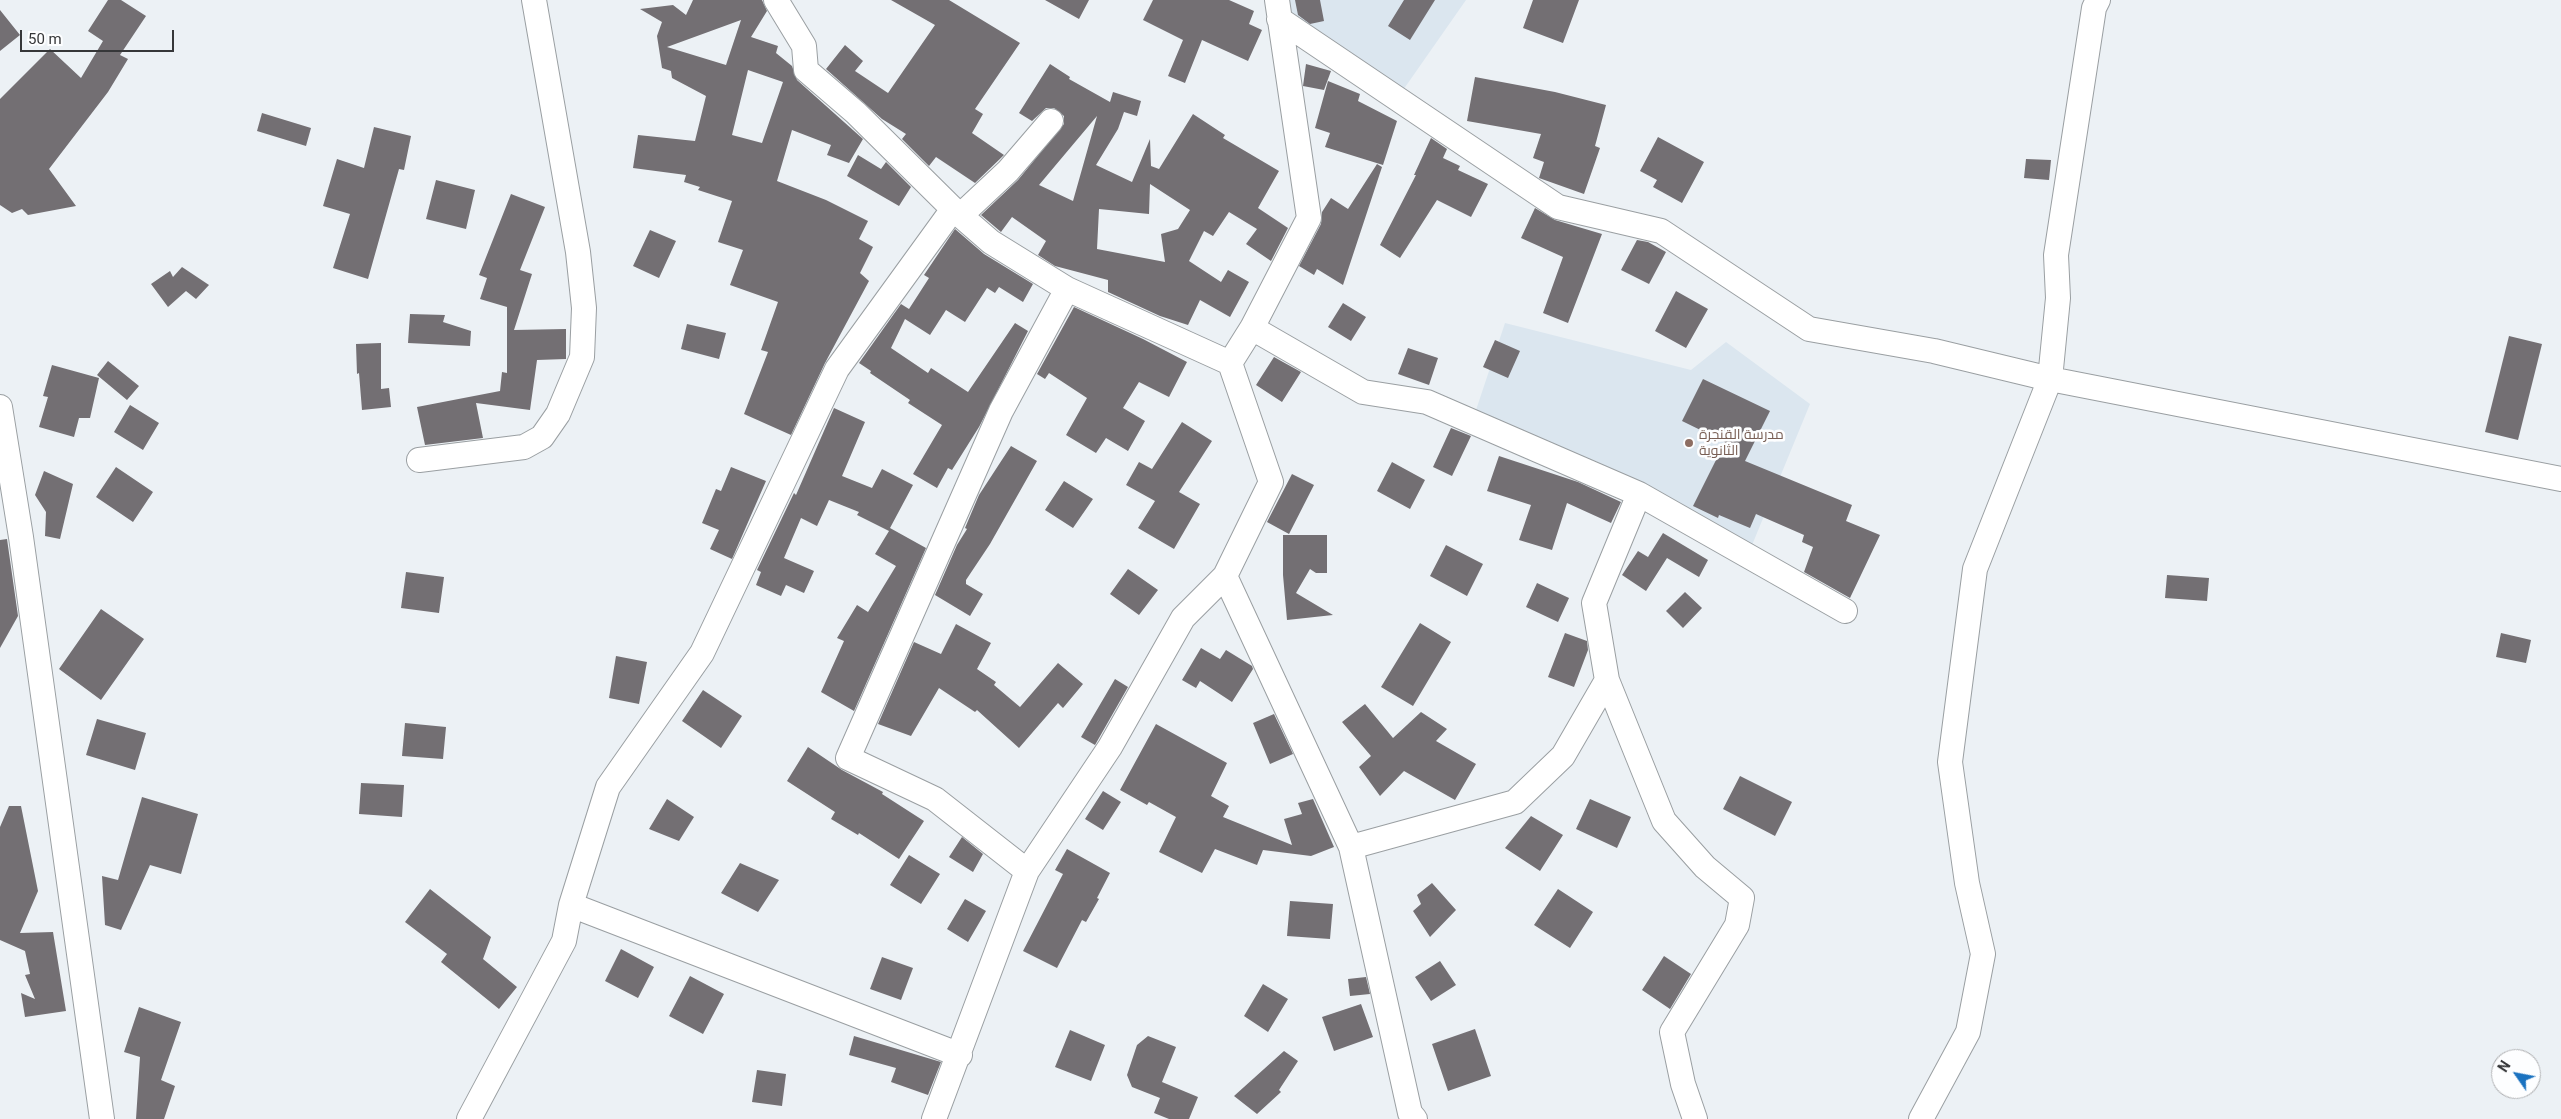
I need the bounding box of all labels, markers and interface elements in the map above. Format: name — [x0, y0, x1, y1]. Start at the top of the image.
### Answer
scale bar — [22, 20, 176, 52]
text: 50 m — [28, 30, 62, 48]
place label: مدرسة القنجرة الثانوية — [1699, 427, 1784, 460]
marker: مدرسة القنجرة الثانوية — [1683, 437, 1695, 449]
north arrow — [2491, 1049, 2541, 1099]
text: N — [2495, 1058, 2514, 1075]

